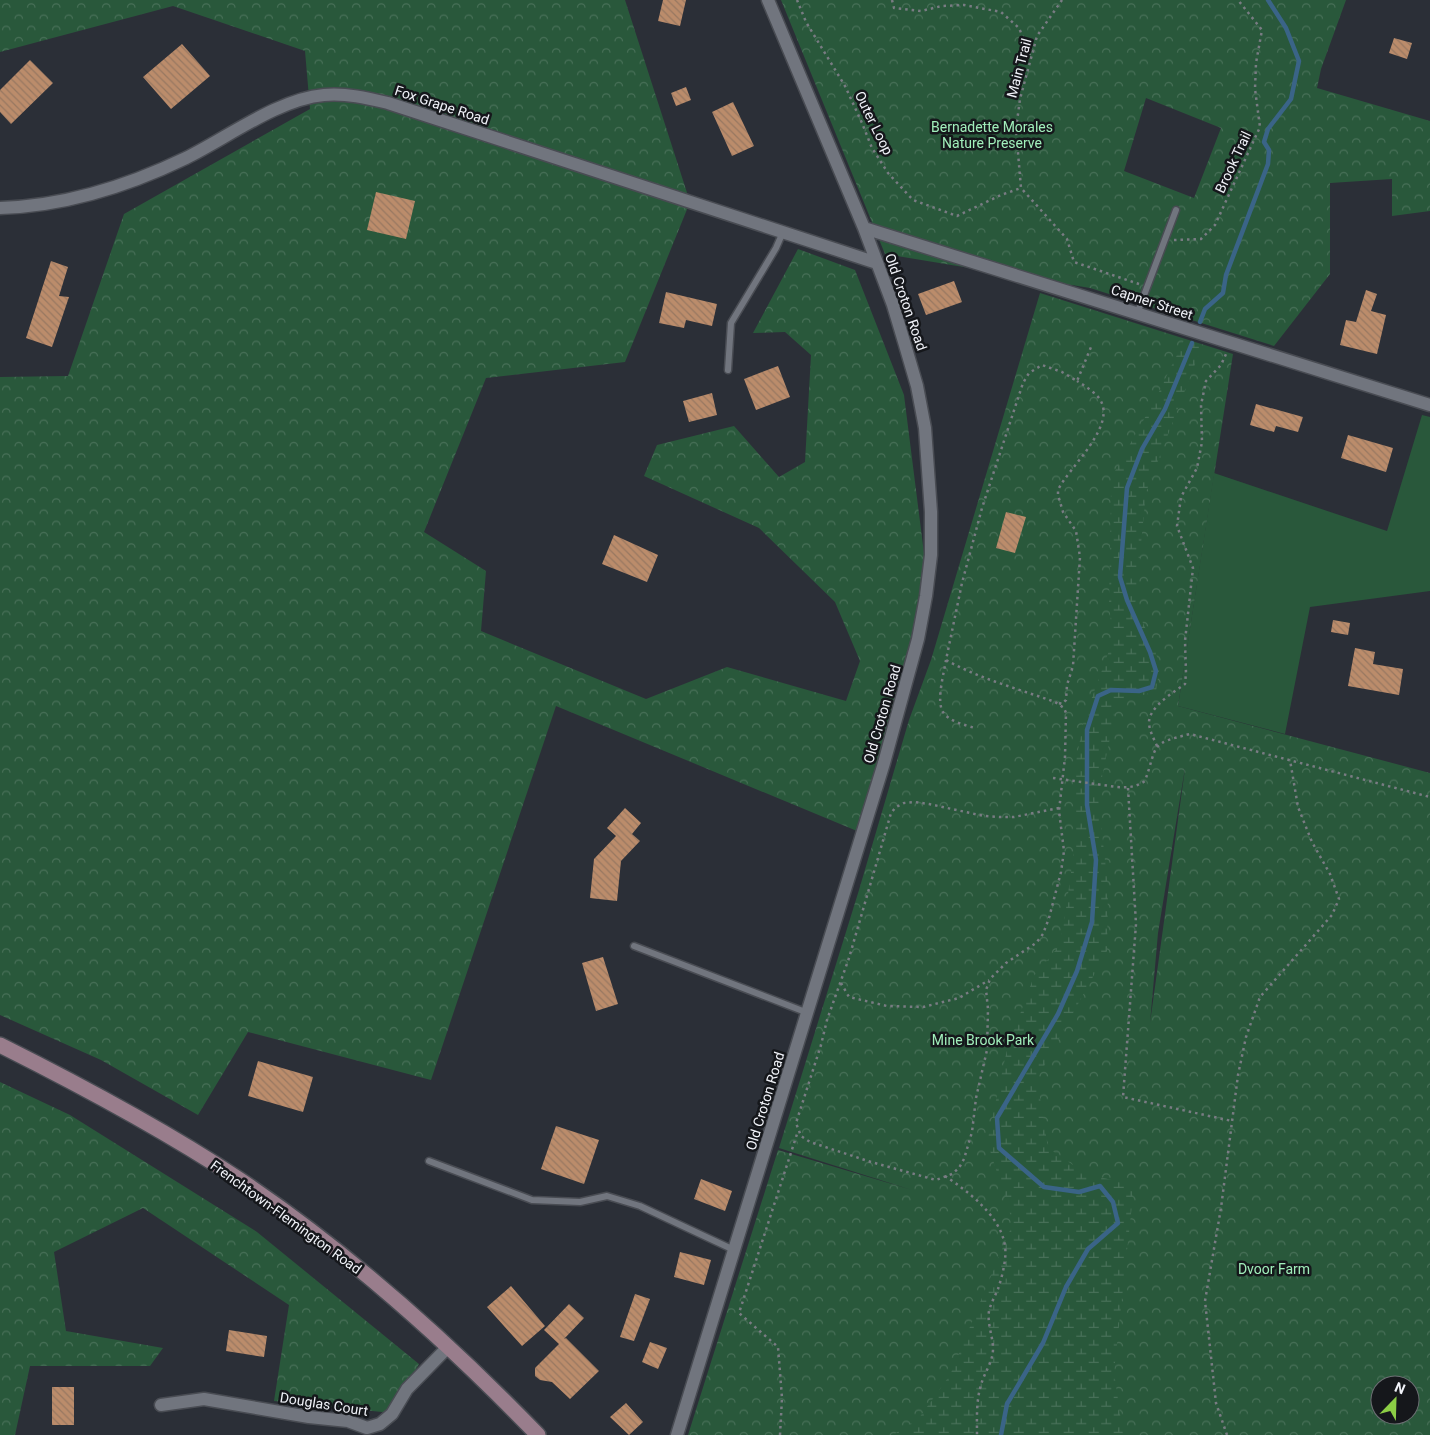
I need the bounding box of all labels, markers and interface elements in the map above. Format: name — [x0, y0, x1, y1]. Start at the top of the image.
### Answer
street label: Main Trail — [1003, 37, 1035, 99]
street label: Fox Grape Road — [393, 82, 491, 128]
street label: Outer Loop — [852, 89, 896, 158]
park label: Bernadette Morales Nature Preserve — [931, 119, 1053, 151]
street label: Brook Trail — [1212, 129, 1254, 195]
street label: Old Croton Road — [882, 251, 930, 353]
street label: Capner Street — [1109, 281, 1195, 323]
street label: Old Croton Road — [860, 663, 904, 765]
park label: Mine Brook Park — [932, 1032, 1035, 1048]
street label: Old Croton Road — [742, 1050, 788, 1152]
street label: Frenchtown-Flemington Road — [207, 1157, 365, 1277]
park label: Dvoor Farm — [1238, 1261, 1310, 1277]
north arrow — [1370, 1375, 1420, 1425]
text: N — [1392, 1379, 1408, 1397]
street label: Douglas Court — [279, 1389, 370, 1419]

